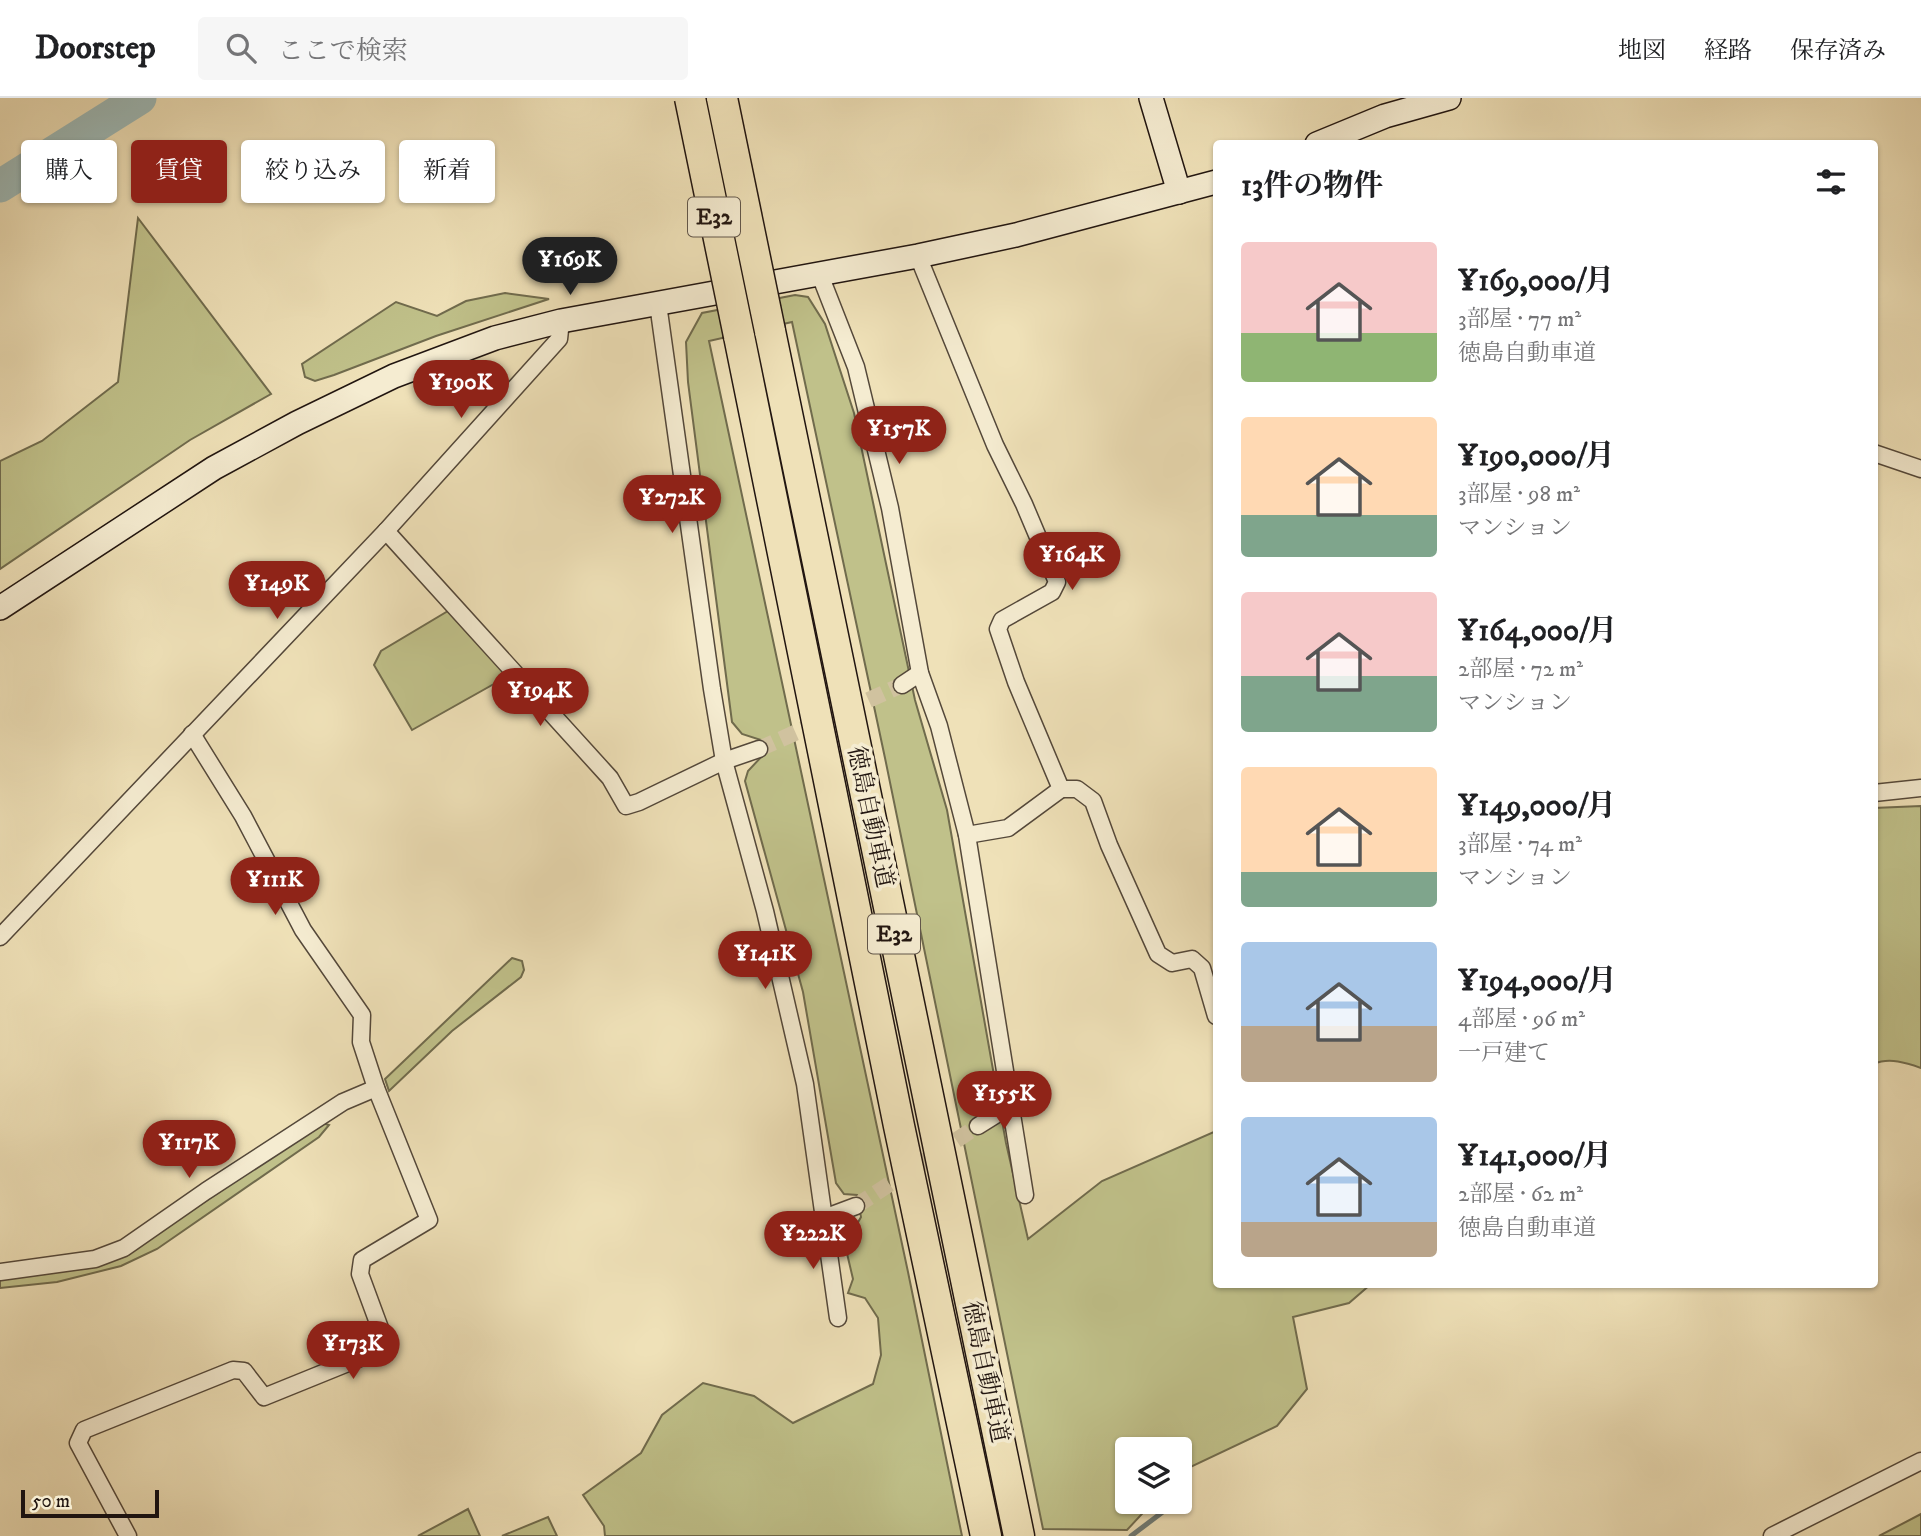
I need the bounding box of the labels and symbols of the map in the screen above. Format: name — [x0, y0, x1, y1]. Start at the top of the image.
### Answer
road number: E32 — [688, 198, 740, 236]
pin: ¥169K — [521, 238, 619, 297]
pin: ¥190K — [412, 360, 510, 420]
pin: ¥157K — [850, 406, 948, 466]
pin: ¥272K — [623, 476, 721, 535]
pin: ¥164K — [1023, 532, 1121, 592]
pin: ¥149K — [228, 561, 326, 621]
pin: ¥194K — [491, 668, 589, 728]
street label: 徳島自動車道 — [840, 743, 900, 891]
pin: ¥111K — [226, 858, 324, 917]
road number: E32 — [868, 914, 920, 954]
pin: ¥141K — [716, 932, 814, 991]
pin: ¥155K — [955, 1072, 1053, 1131]
pin: ¥117K — [140, 1121, 238, 1180]
pin: ¥222K — [764, 1212, 862, 1271]
street label: 徳島自動車道 — [955, 1298, 1015, 1446]
pin: ¥173K — [304, 1322, 402, 1381]
scale bar — [21, 1487, 159, 1519]

